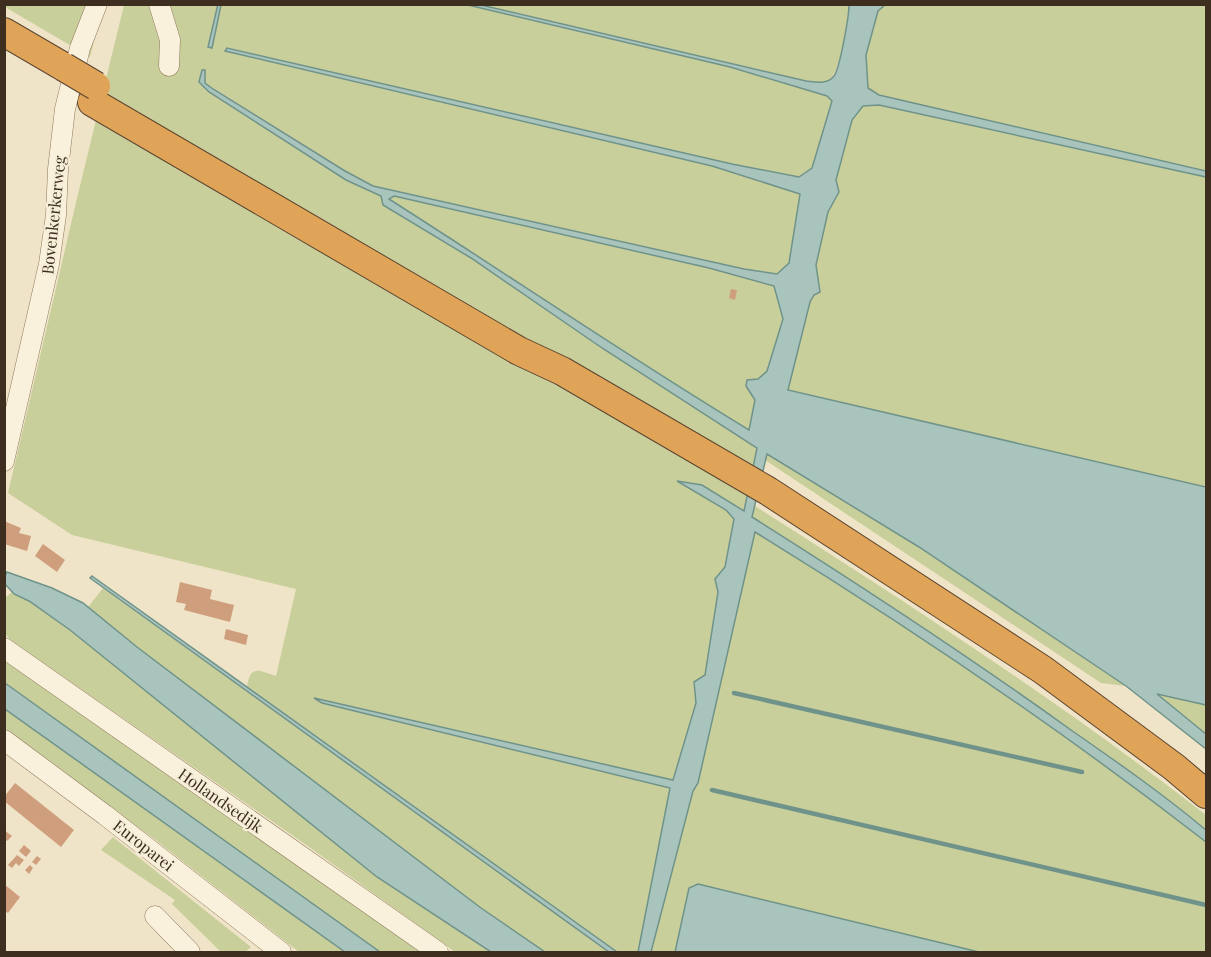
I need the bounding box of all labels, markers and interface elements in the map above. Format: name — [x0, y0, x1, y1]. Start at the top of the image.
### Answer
street label: Bovenkerkerweg — [36, 154, 70, 276]
street label: Hollandsedijk — [175, 763, 268, 837]
street label: Europarei — [109, 815, 179, 875]

